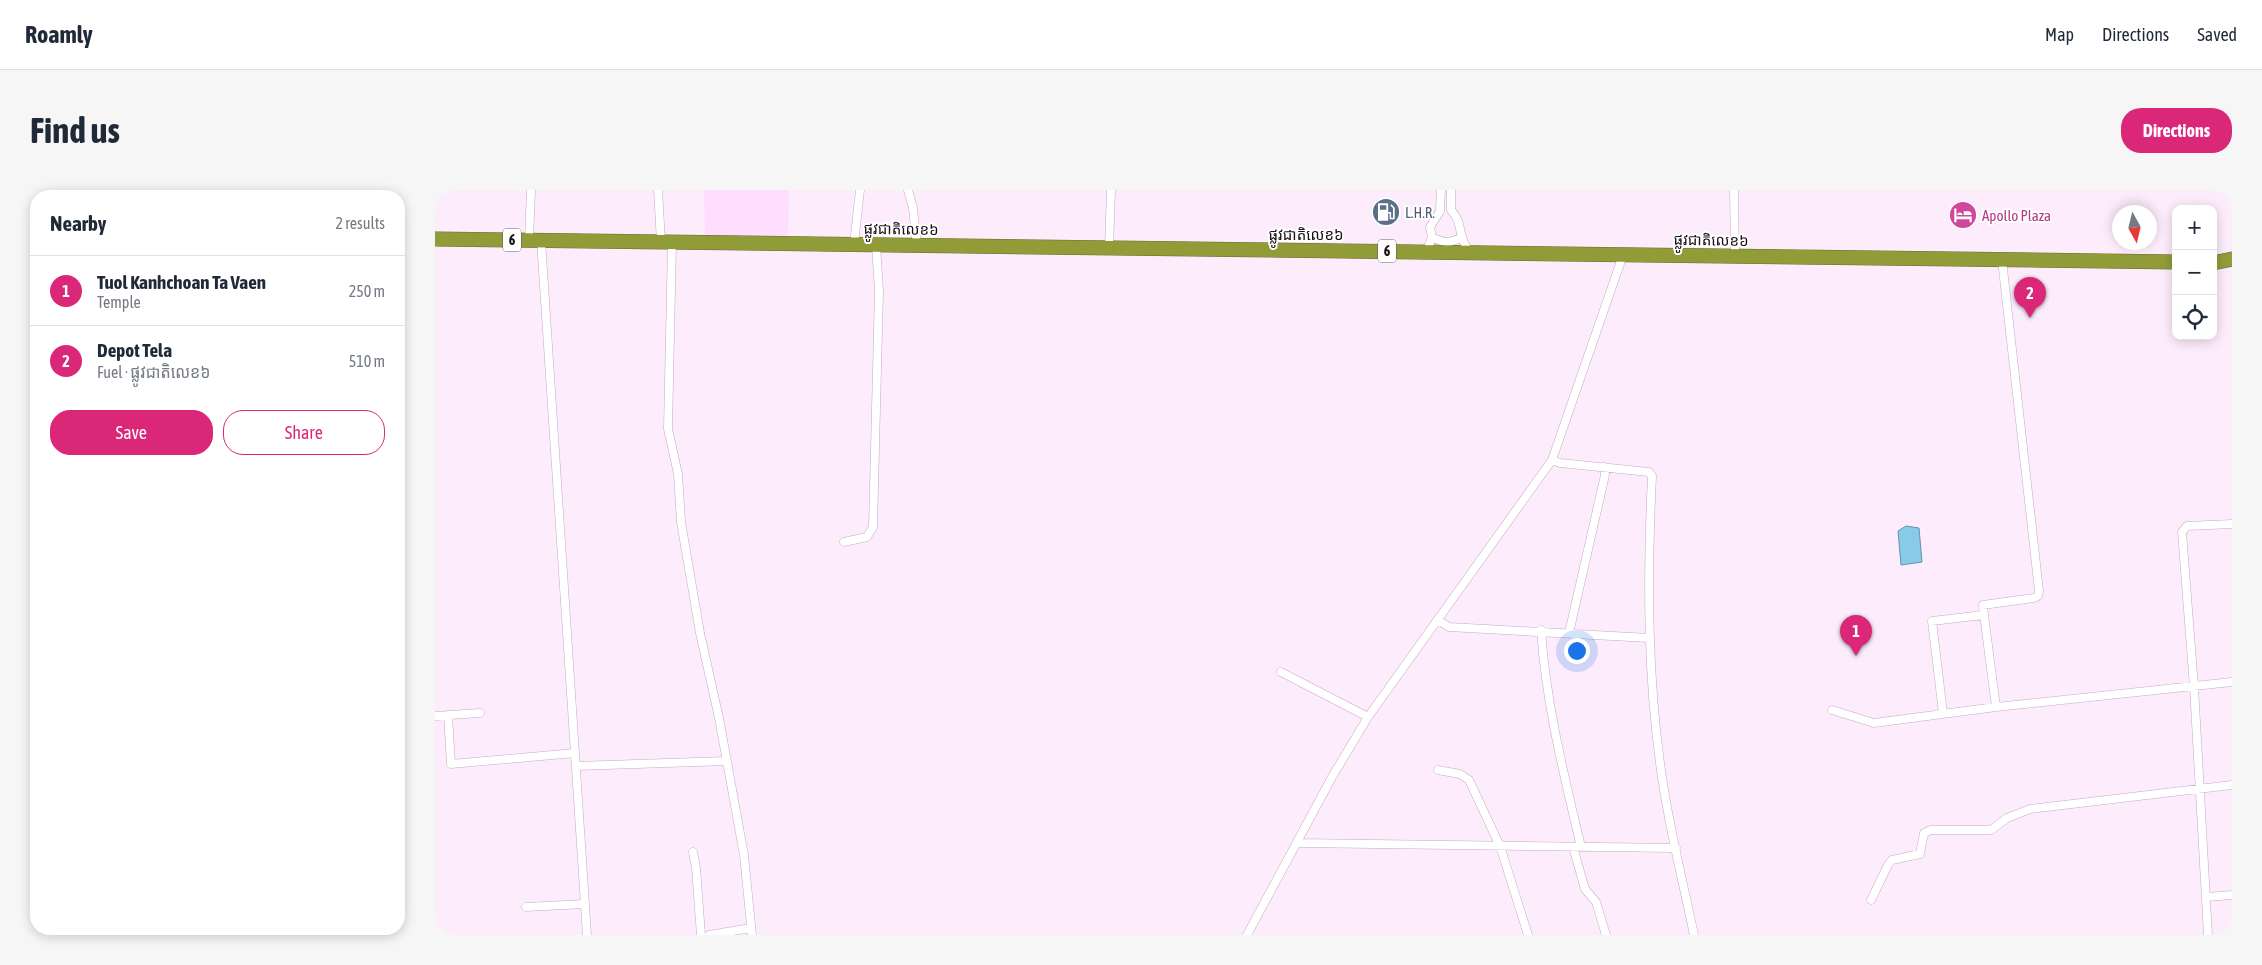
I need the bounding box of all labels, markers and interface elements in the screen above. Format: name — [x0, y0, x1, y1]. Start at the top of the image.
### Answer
text: Roamly — [25, 21, 93, 48]
text: Map — [2045, 24, 2074, 45]
text: Directions — [2102, 24, 2169, 45]
text: Saved — [2197, 24, 2237, 45]
button: Directions — [2121, 108, 2232, 153]
text: Find us — [30, 110, 120, 150]
fuel station icon: L.H.R. — [1371, 197, 1401, 227]
hotel icon: Apollo Plaza — [1948, 200, 1978, 230]
place label: L.H.R. — [1405, 204, 1435, 221]
north arrow — [2112, 205, 2157, 250]
map controls — [2172, 205, 2217, 340]
button: + — [2172, 205, 2217, 250]
place label: Apollo Plaza — [1982, 207, 2051, 224]
text: Nearby — [50, 211, 106, 235]
text: 2 results — [335, 214, 385, 232]
street label: ផ្លូវជាតិលេខ៦ — [863, 220, 939, 244]
street label: ផ្លូវជាតិលេខ៦ — [1268, 226, 1344, 248]
road number: 6 — [503, 228, 521, 252]
street label: ផ្លូវជាតិលេខ៦ — [1673, 231, 1749, 255]
road number: 6 — [1378, 239, 1396, 262]
button: − — [2172, 250, 2217, 295]
text: Tuol Kanhchoan Ta Vaen — [97, 271, 266, 293]
pin: 2 — [2014, 277, 2046, 318]
text: 1 — [62, 282, 70, 300]
text: 250 m — [349, 282, 385, 300]
text: Temple — [97, 293, 141, 311]
button: locate — [2172, 295, 2217, 340]
text: Depot Tela — [97, 339, 172, 361]
text: 2 — [62, 352, 70, 370]
text: 510 m — [349, 352, 385, 370]
text: Fuel · ផ្លូវជាតិលេខ៦ — [97, 363, 210, 381]
button: Save — [50, 410, 213, 455]
button: Share — [223, 410, 385, 455]
pin: 1 — [1840, 615, 1872, 656]
your location — [1564, 638, 1590, 664]

